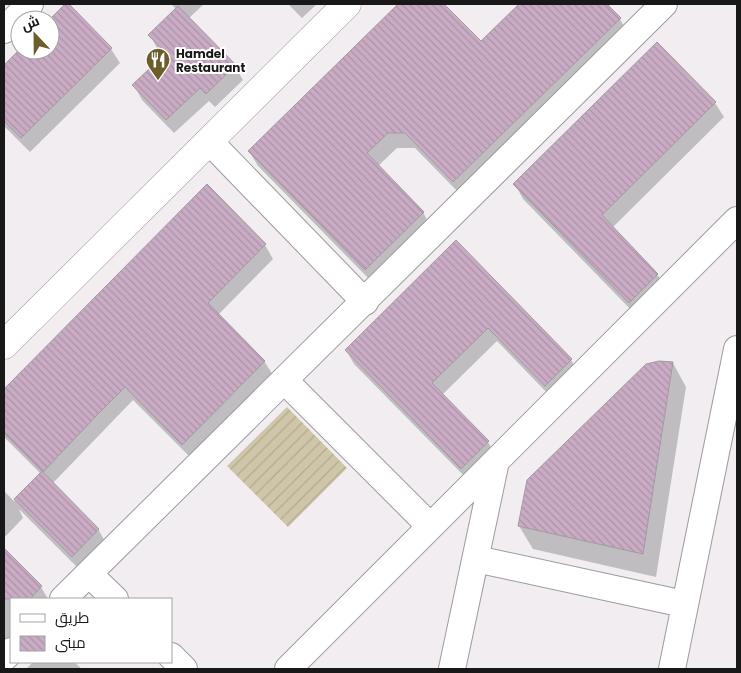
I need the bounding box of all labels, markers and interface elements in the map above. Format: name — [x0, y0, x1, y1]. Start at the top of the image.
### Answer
north arrow — [10, 10, 60, 60]
text: ش — [18, 10, 42, 36]
place label: Hamdel Restaurant — [176, 45, 245, 76]
restaurant icon: Hamdel Restaurant — [145, 47, 171, 81]
legend — [10, 598, 172, 663]
text: طريق — [55, 607, 89, 628]
text: مبنى — [55, 632, 86, 653]

